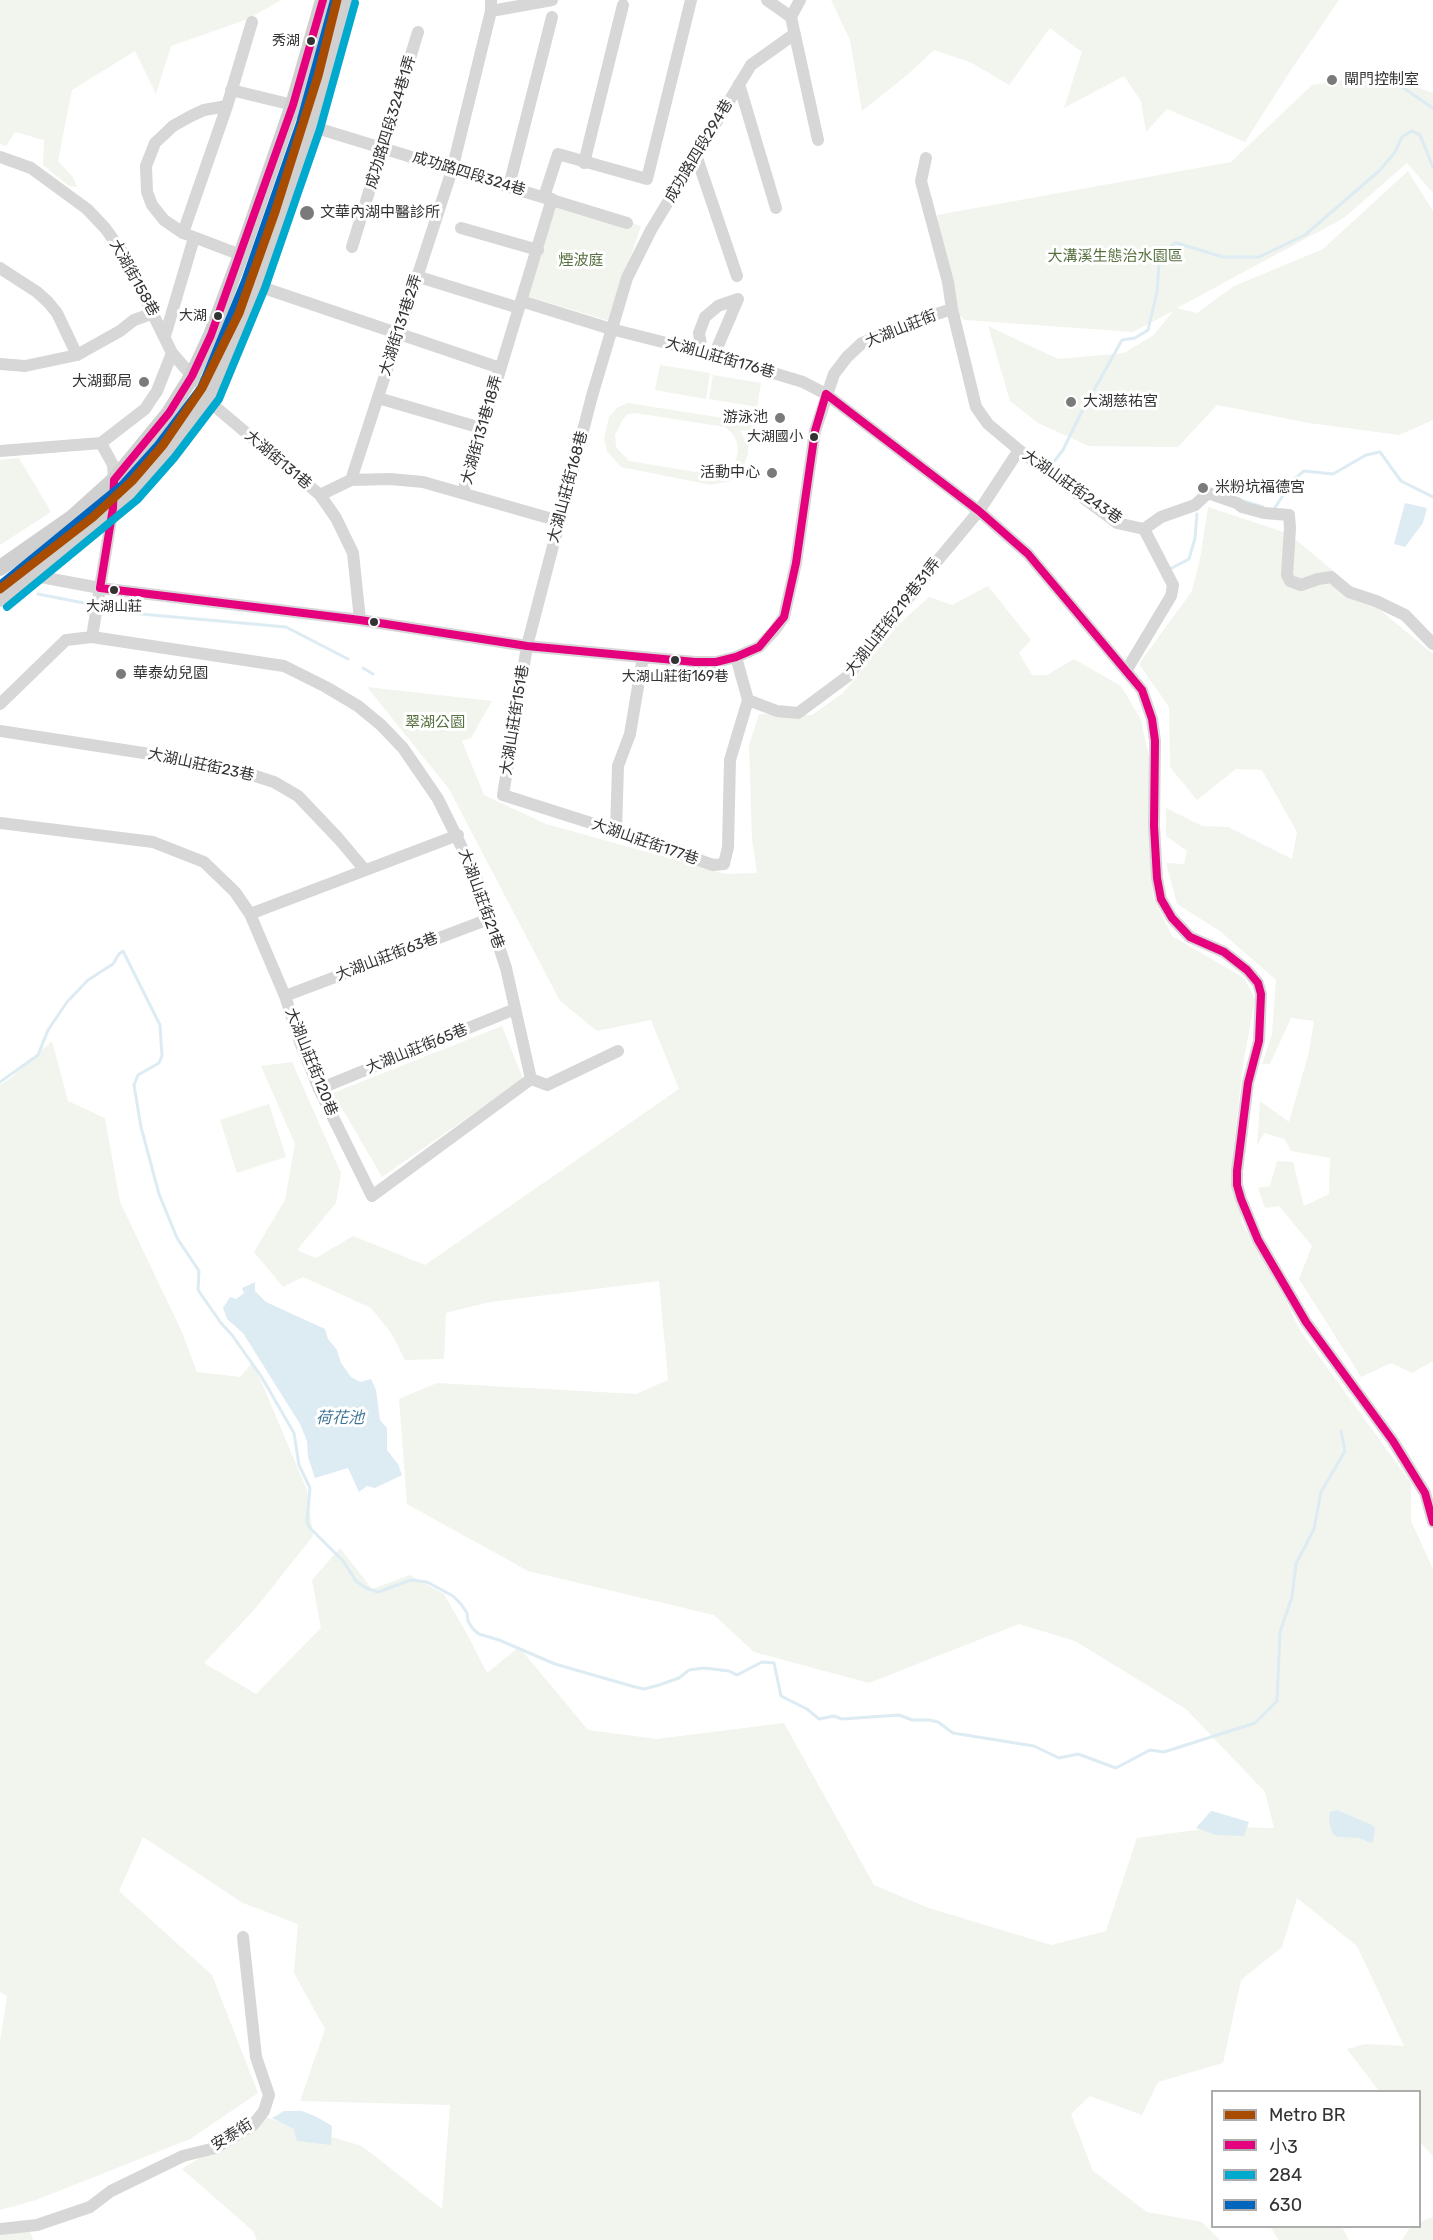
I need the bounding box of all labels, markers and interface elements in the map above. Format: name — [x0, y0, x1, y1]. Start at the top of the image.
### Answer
place label: 秀湖 — [272, 33, 300, 49]
marker: 秀湖 — [305, 35, 317, 47]
street label: 成功路四段324巷1弄 — [362, 53, 420, 191]
place label: 閘門控制室 — [1344, 71, 1419, 89]
marker: 閘門控制室 — [1325, 73, 1339, 87]
street label: 成功路四段294巷 — [661, 96, 737, 206]
street label: 成功路四段324巷 — [410, 148, 528, 200]
marker: 文華內湖中醫診所 — [298, 204, 316, 222]
place label: 文華內湖中醫診所 — [320, 204, 440, 222]
street label: 大湖街158巷 — [106, 237, 162, 319]
park label: 大溝溪生態治水園區 — [1048, 248, 1182, 266]
park label: 煙波庭 — [559, 252, 603, 270]
street label: 大湖街131巷2弄 — [376, 272, 426, 378]
street label: 大湖山莊街 — [863, 307, 939, 351]
place label: 大湖 — [179, 308, 207, 324]
marker: 大湖 — [212, 310, 224, 322]
street label: 大湖山莊街176巷 — [663, 334, 777, 382]
place label: 大湖郵局 — [72, 373, 132, 391]
street label: 大湖街131巷18弄 — [458, 373, 506, 487]
marker: 大湖郵局 — [137, 375, 151, 389]
place label: 大湖慈祐宮 — [1083, 393, 1158, 411]
marker: 大湖慈祐宮 — [1064, 395, 1078, 409]
place label: 游泳池 — [723, 409, 768, 427]
marker: 游泳池 — [773, 411, 787, 425]
street label: 大湖街131巷 — [241, 427, 315, 493]
street label: 大湖山莊街168巷 — [544, 429, 592, 545]
place label: 大湖國小 — [747, 429, 803, 445]
marker: 大湖國小 — [808, 431, 820, 443]
street label: 大湖山莊街243巷 — [1019, 446, 1125, 528]
place label: 活動中心 — [700, 464, 760, 482]
marker: 活動中心 — [765, 466, 779, 480]
place label: 米粉坑福德宮 — [1215, 479, 1305, 497]
marker: 米粉坑福德宮 — [1196, 481, 1210, 495]
street label: 大湖山莊街219巷31弄 — [841, 555, 945, 679]
marker: 大湖山莊 — [108, 584, 120, 596]
place label: 大湖山莊 — [86, 599, 142, 615]
unlabelled marker — [368, 616, 380, 628]
marker: 大湖山莊街169巷 — [669, 654, 681, 666]
street label: 大湖山莊街151巷 — [497, 664, 533, 776]
place label: 華泰幼兒園 — [133, 665, 208, 683]
marker: 華泰幼兒園 — [114, 667, 128, 681]
place label: 大湖山莊街169巷 — [622, 669, 728, 685]
park label: 翠湖公園 — [405, 714, 465, 732]
street label: 大湖山莊街23巷 — [146, 745, 256, 785]
street label: 大湖山莊街177巷 — [589, 815, 701, 869]
street label: 大湖山莊街21巷 — [455, 846, 507, 952]
street label: 大湖山莊街63巷 — [333, 929, 441, 985]
street label: 大湖山莊街120巷 — [281, 1005, 341, 1119]
street label: 大湖山莊街65巷 — [364, 1020, 470, 1078]
water label: 荷花池 — [316, 1408, 364, 1428]
legend — [1211, 2090, 1421, 2228]
text: Metro BR — [1269, 2104, 1346, 2126]
street label: 安泰街 — [208, 2115, 256, 2155]
text: 小3 — [1269, 2136, 1298, 2158]
text: 284 — [1269, 2164, 1302, 2186]
text: 630 — [1269, 2194, 1302, 2216]

